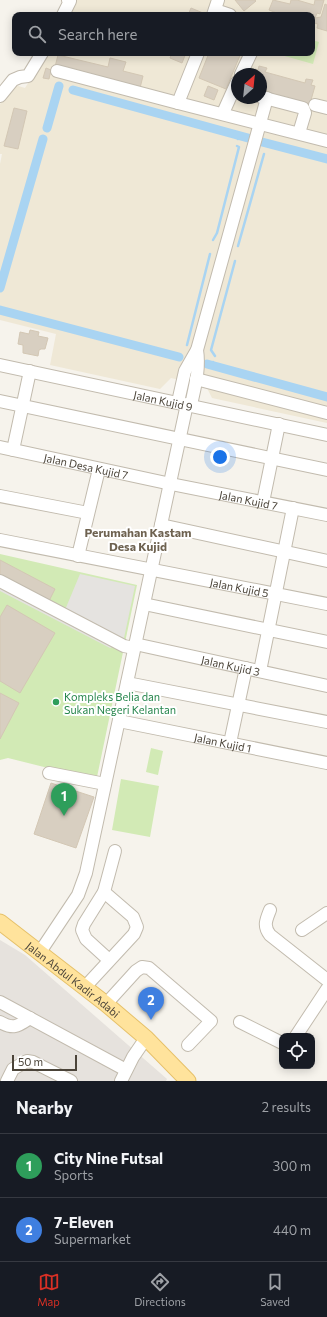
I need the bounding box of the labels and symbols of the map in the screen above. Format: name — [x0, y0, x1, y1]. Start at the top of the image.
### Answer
north arrow — [231, 68, 267, 104]
street label: Jalan Kujid 9 — [132, 387, 194, 413]
your location — [210, 447, 230, 467]
street label: Jalan Desa Kujid 7 — [42, 450, 130, 481]
street label: Jalan Kujid 7 — [218, 487, 279, 512]
district label: Perumahan Kastam Desa Kujid — [84, 525, 192, 553]
street label: Jalan Kujid 5 — [209, 575, 270, 599]
street label: Jalan Kujid 3 — [200, 652, 261, 678]
place label: Kompleks Belia dan Sukan Negeri Kelantan — [64, 690, 176, 716]
marker: Kompleks Belia dan Sukan Negeri Kelantan — [51, 697, 61, 707]
street label: Jalan Kujid 1 — [193, 730, 253, 754]
pin: 1 — [51, 783, 77, 816]
street label: Jalan Abdul Kadir Adabi — [23, 939, 123, 1020]
pin: 2 — [138, 987, 164, 1020]
scale bar — [12, 1053, 77, 1072]

